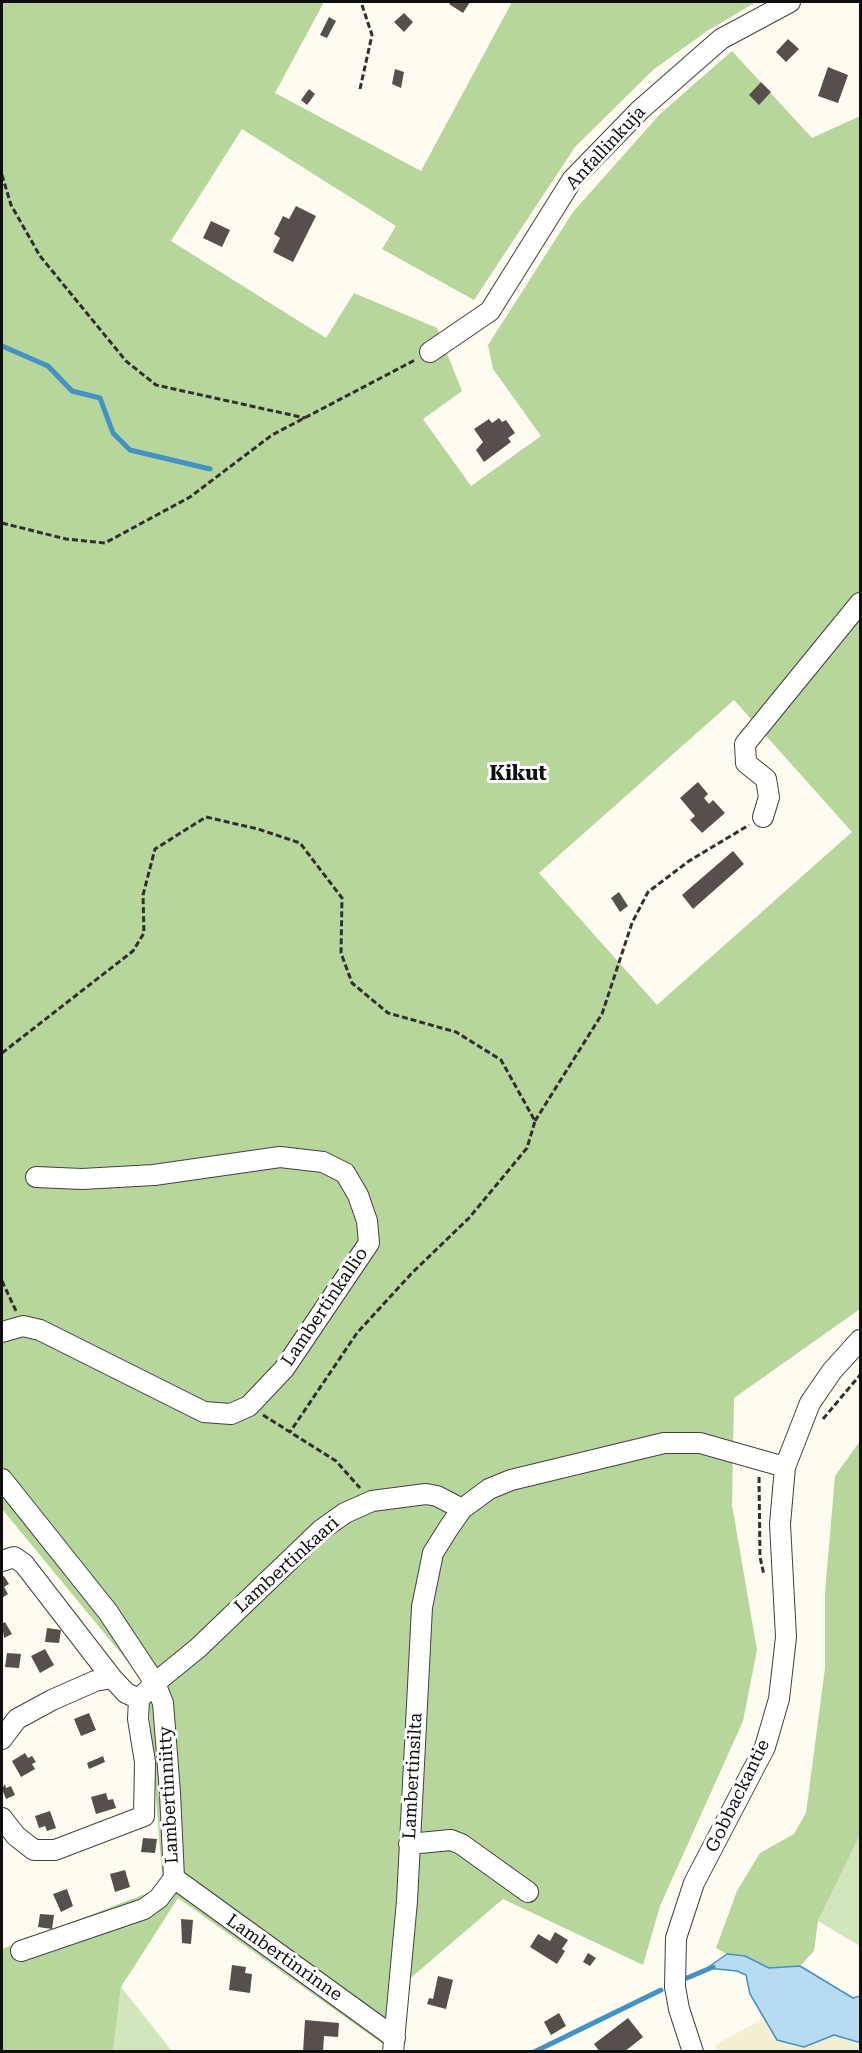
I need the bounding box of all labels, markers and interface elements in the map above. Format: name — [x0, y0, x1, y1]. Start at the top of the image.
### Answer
street label: Anfallinkuja — [562, 102, 650, 194]
district label: Kikut — [489, 762, 547, 786]
street label: Lambertinkallio — [277, 1243, 373, 1371]
street label: Lambertinkaari — [230, 1512, 344, 1618]
street label: Lambertinsilta — [399, 1712, 427, 1840]
street label: Lambertinniitty — [155, 1726, 183, 1864]
street label: Gobbackantie — [701, 1736, 775, 1856]
street label: Lambertinrinne — [222, 1910, 346, 2006]

